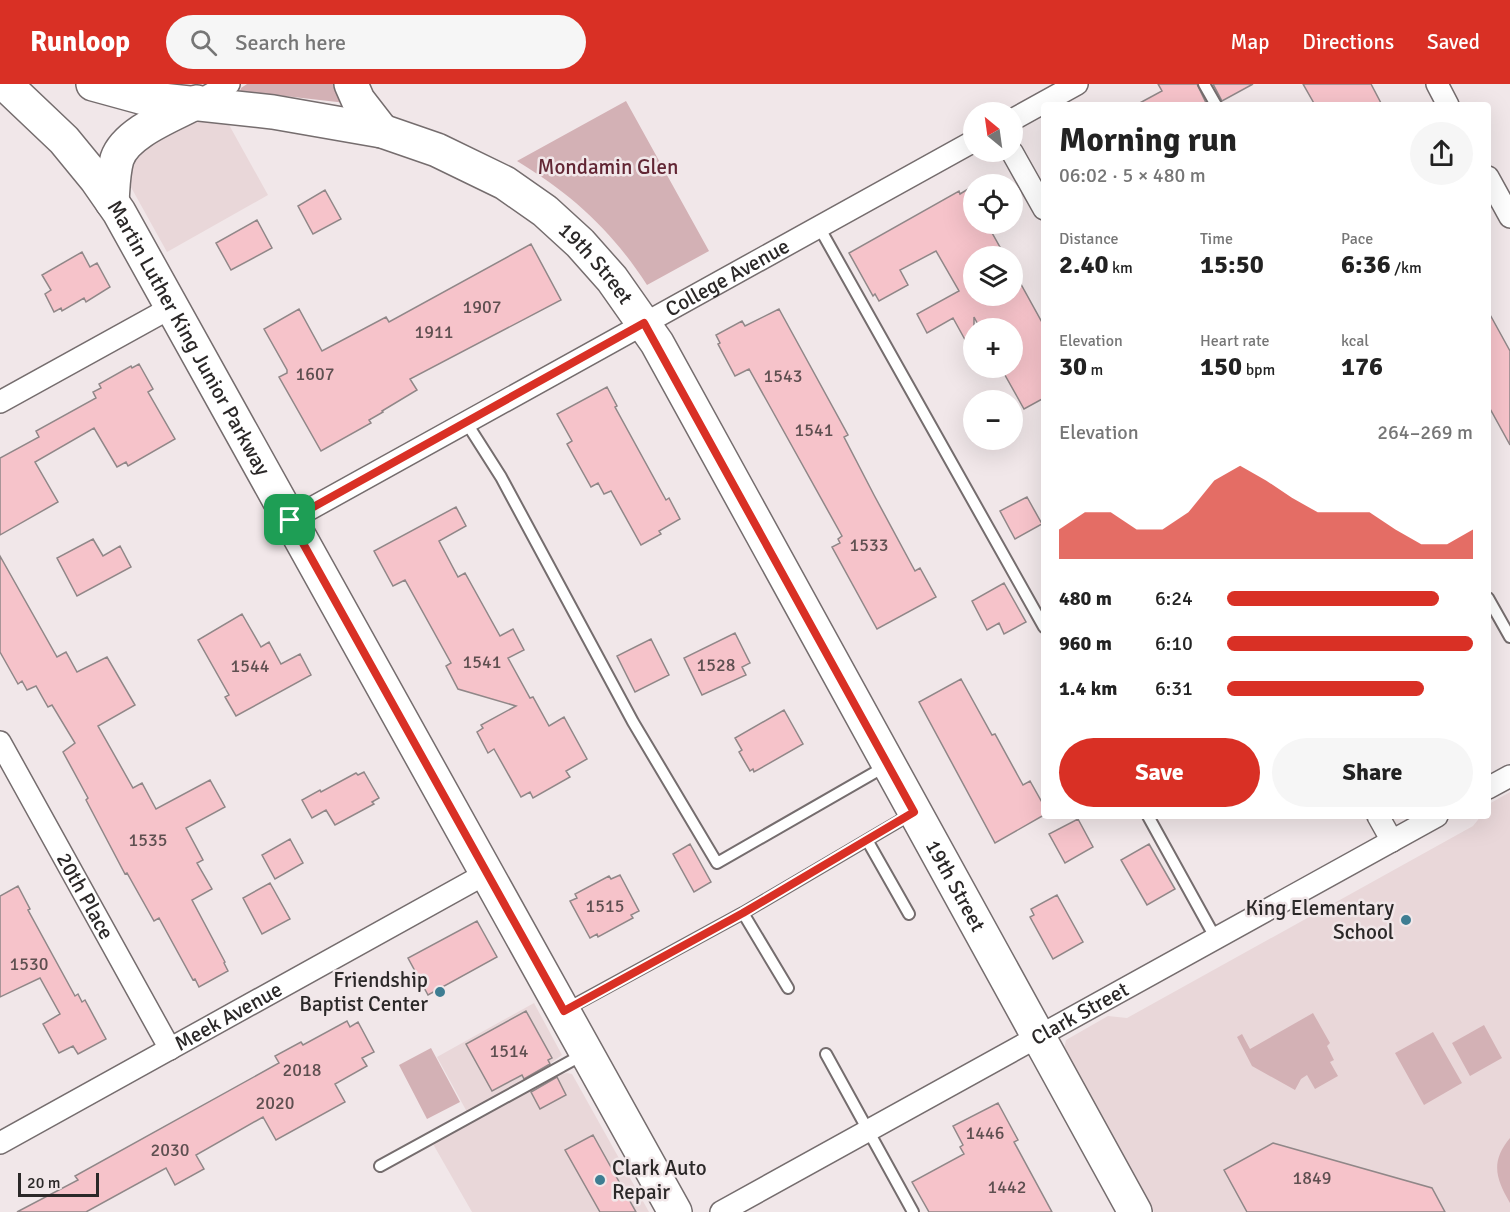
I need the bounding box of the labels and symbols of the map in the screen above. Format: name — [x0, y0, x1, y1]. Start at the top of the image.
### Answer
north arrow — [963, 102, 1023, 162]
park label: Mondamin Glen — [537, 154, 679, 180]
street label: Martin Luther King Junior Parkway — [102, 195, 276, 480]
street label: 19th Street — [553, 217, 639, 309]
street label: College Avenue — [661, 233, 794, 322]
house number: 1907 — [463, 296, 501, 318]
house number: 1911 — [415, 321, 453, 343]
house number: 1607 — [296, 363, 334, 385]
house number: 1543 — [764, 365, 802, 387]
house number: 1541 — [795, 419, 833, 441]
pin — [264, 494, 315, 545]
house number: 1533 — [850, 534, 888, 556]
house number: 1541 — [463, 651, 501, 673]
house number: 1528 — [697, 654, 735, 676]
house number: 1544 — [231, 655, 270, 677]
house number: 1535 — [129, 829, 167, 851]
street label: 19th Street — [920, 835, 991, 936]
street label: 20th Place — [51, 848, 120, 944]
house number: 1515 — [586, 895, 624, 917]
place label: King Elementary School — [1245, 895, 1394, 945]
marker: King Elementary School — [1399, 913, 1413, 927]
house number: 1530 — [10, 953, 48, 975]
place label: Friendship Baptist Center — [299, 967, 428, 1017]
street label: Meek Avenue — [170, 976, 287, 1057]
street label: Clark Street — [1027, 976, 1133, 1051]
marker: Friendship Baptist Center — [433, 985, 447, 999]
house number: 1514 — [490, 1040, 529, 1062]
house number: 2018 — [283, 1059, 321, 1081]
house number: 2020 — [256, 1092, 294, 1114]
house number: 1446 — [966, 1122, 1004, 1144]
house number: 2030 — [151, 1139, 189, 1161]
place label: Clark Auto Repair — [612, 1155, 707, 1205]
house number: 1849 — [1293, 1167, 1331, 1189]
scale bar — [18, 1170, 99, 1198]
marker: Clark Auto Repair — [593, 1173, 607, 1187]
house number: 1442 — [988, 1176, 1026, 1198]

